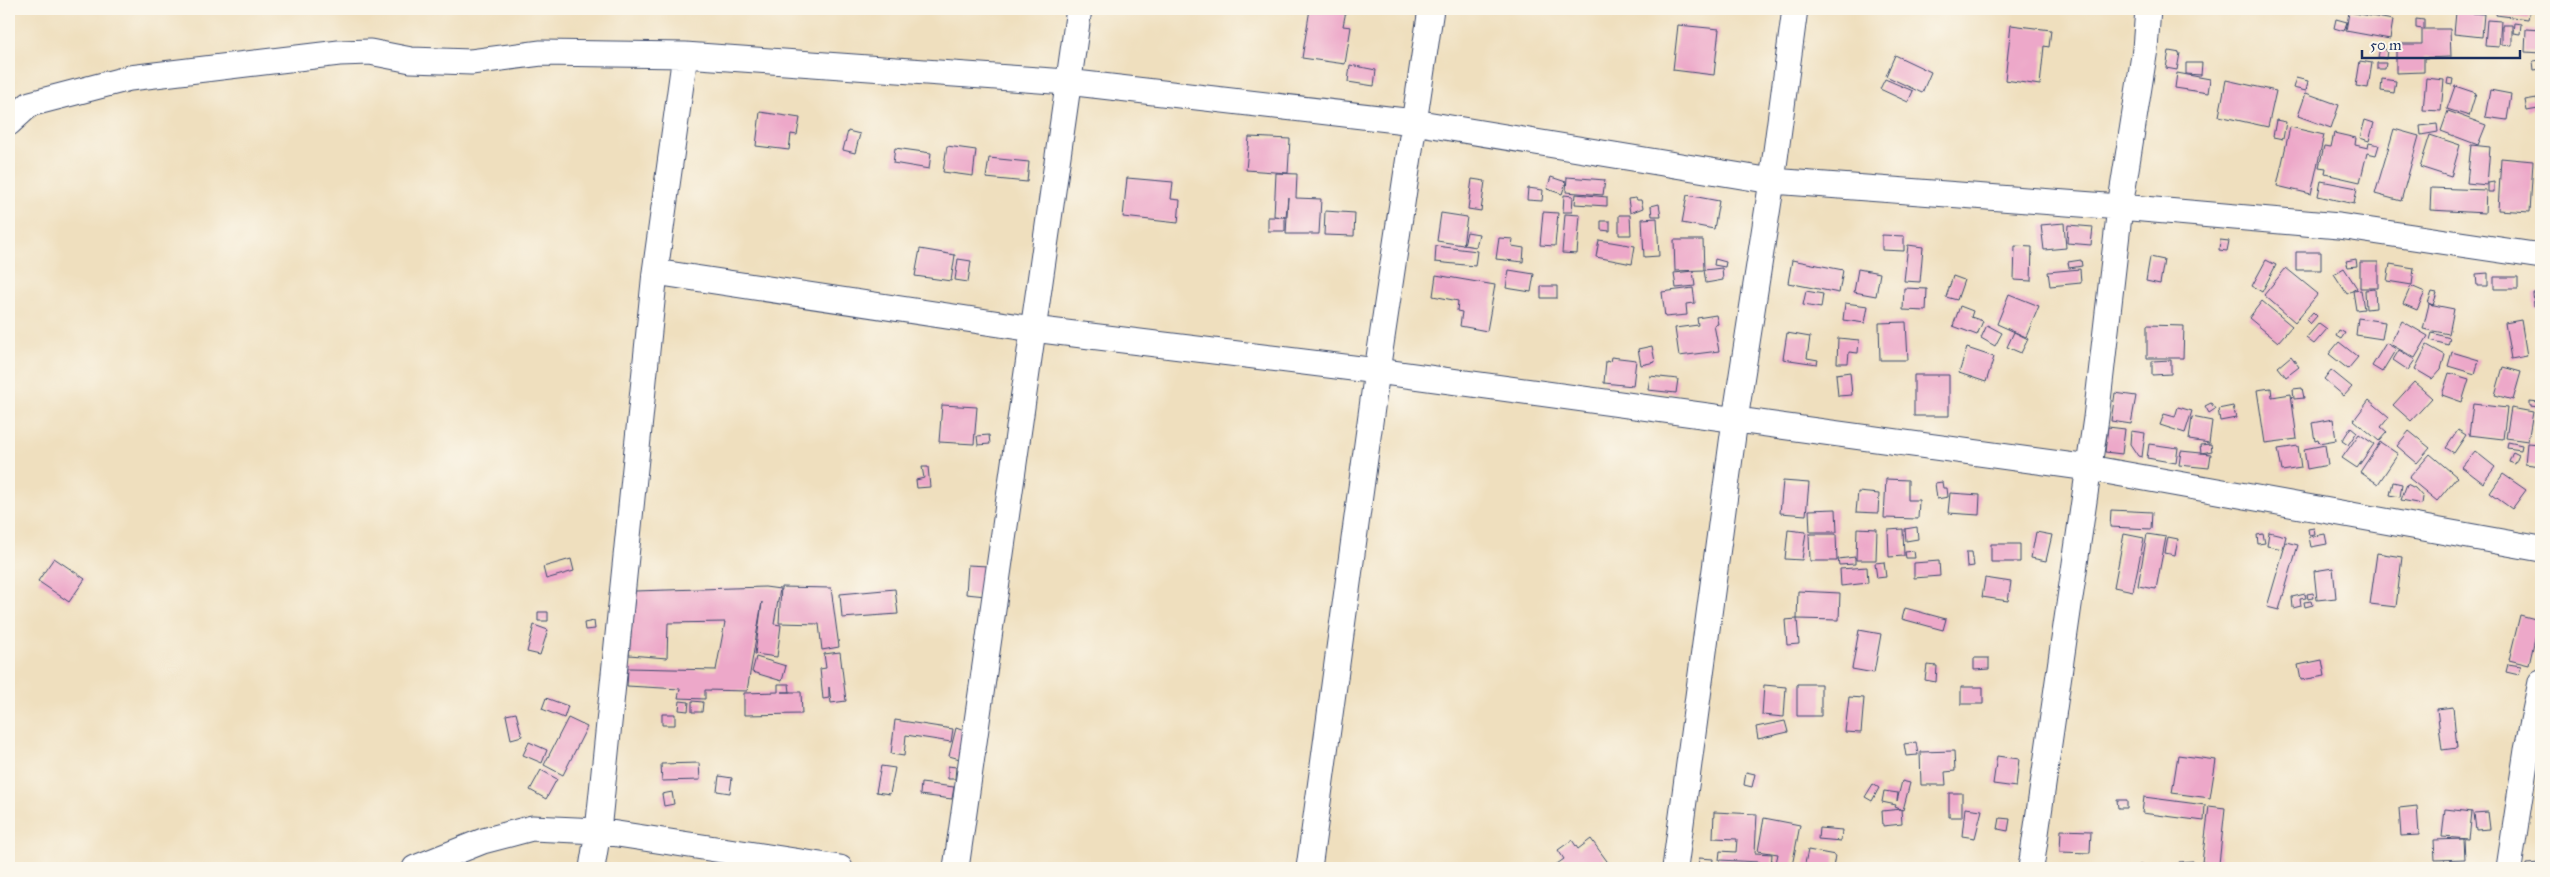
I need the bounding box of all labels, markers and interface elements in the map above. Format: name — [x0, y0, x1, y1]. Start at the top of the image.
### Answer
scale bar — [2362, 28, 2520, 60]
text: 50 m — [2370, 36, 2402, 54]

